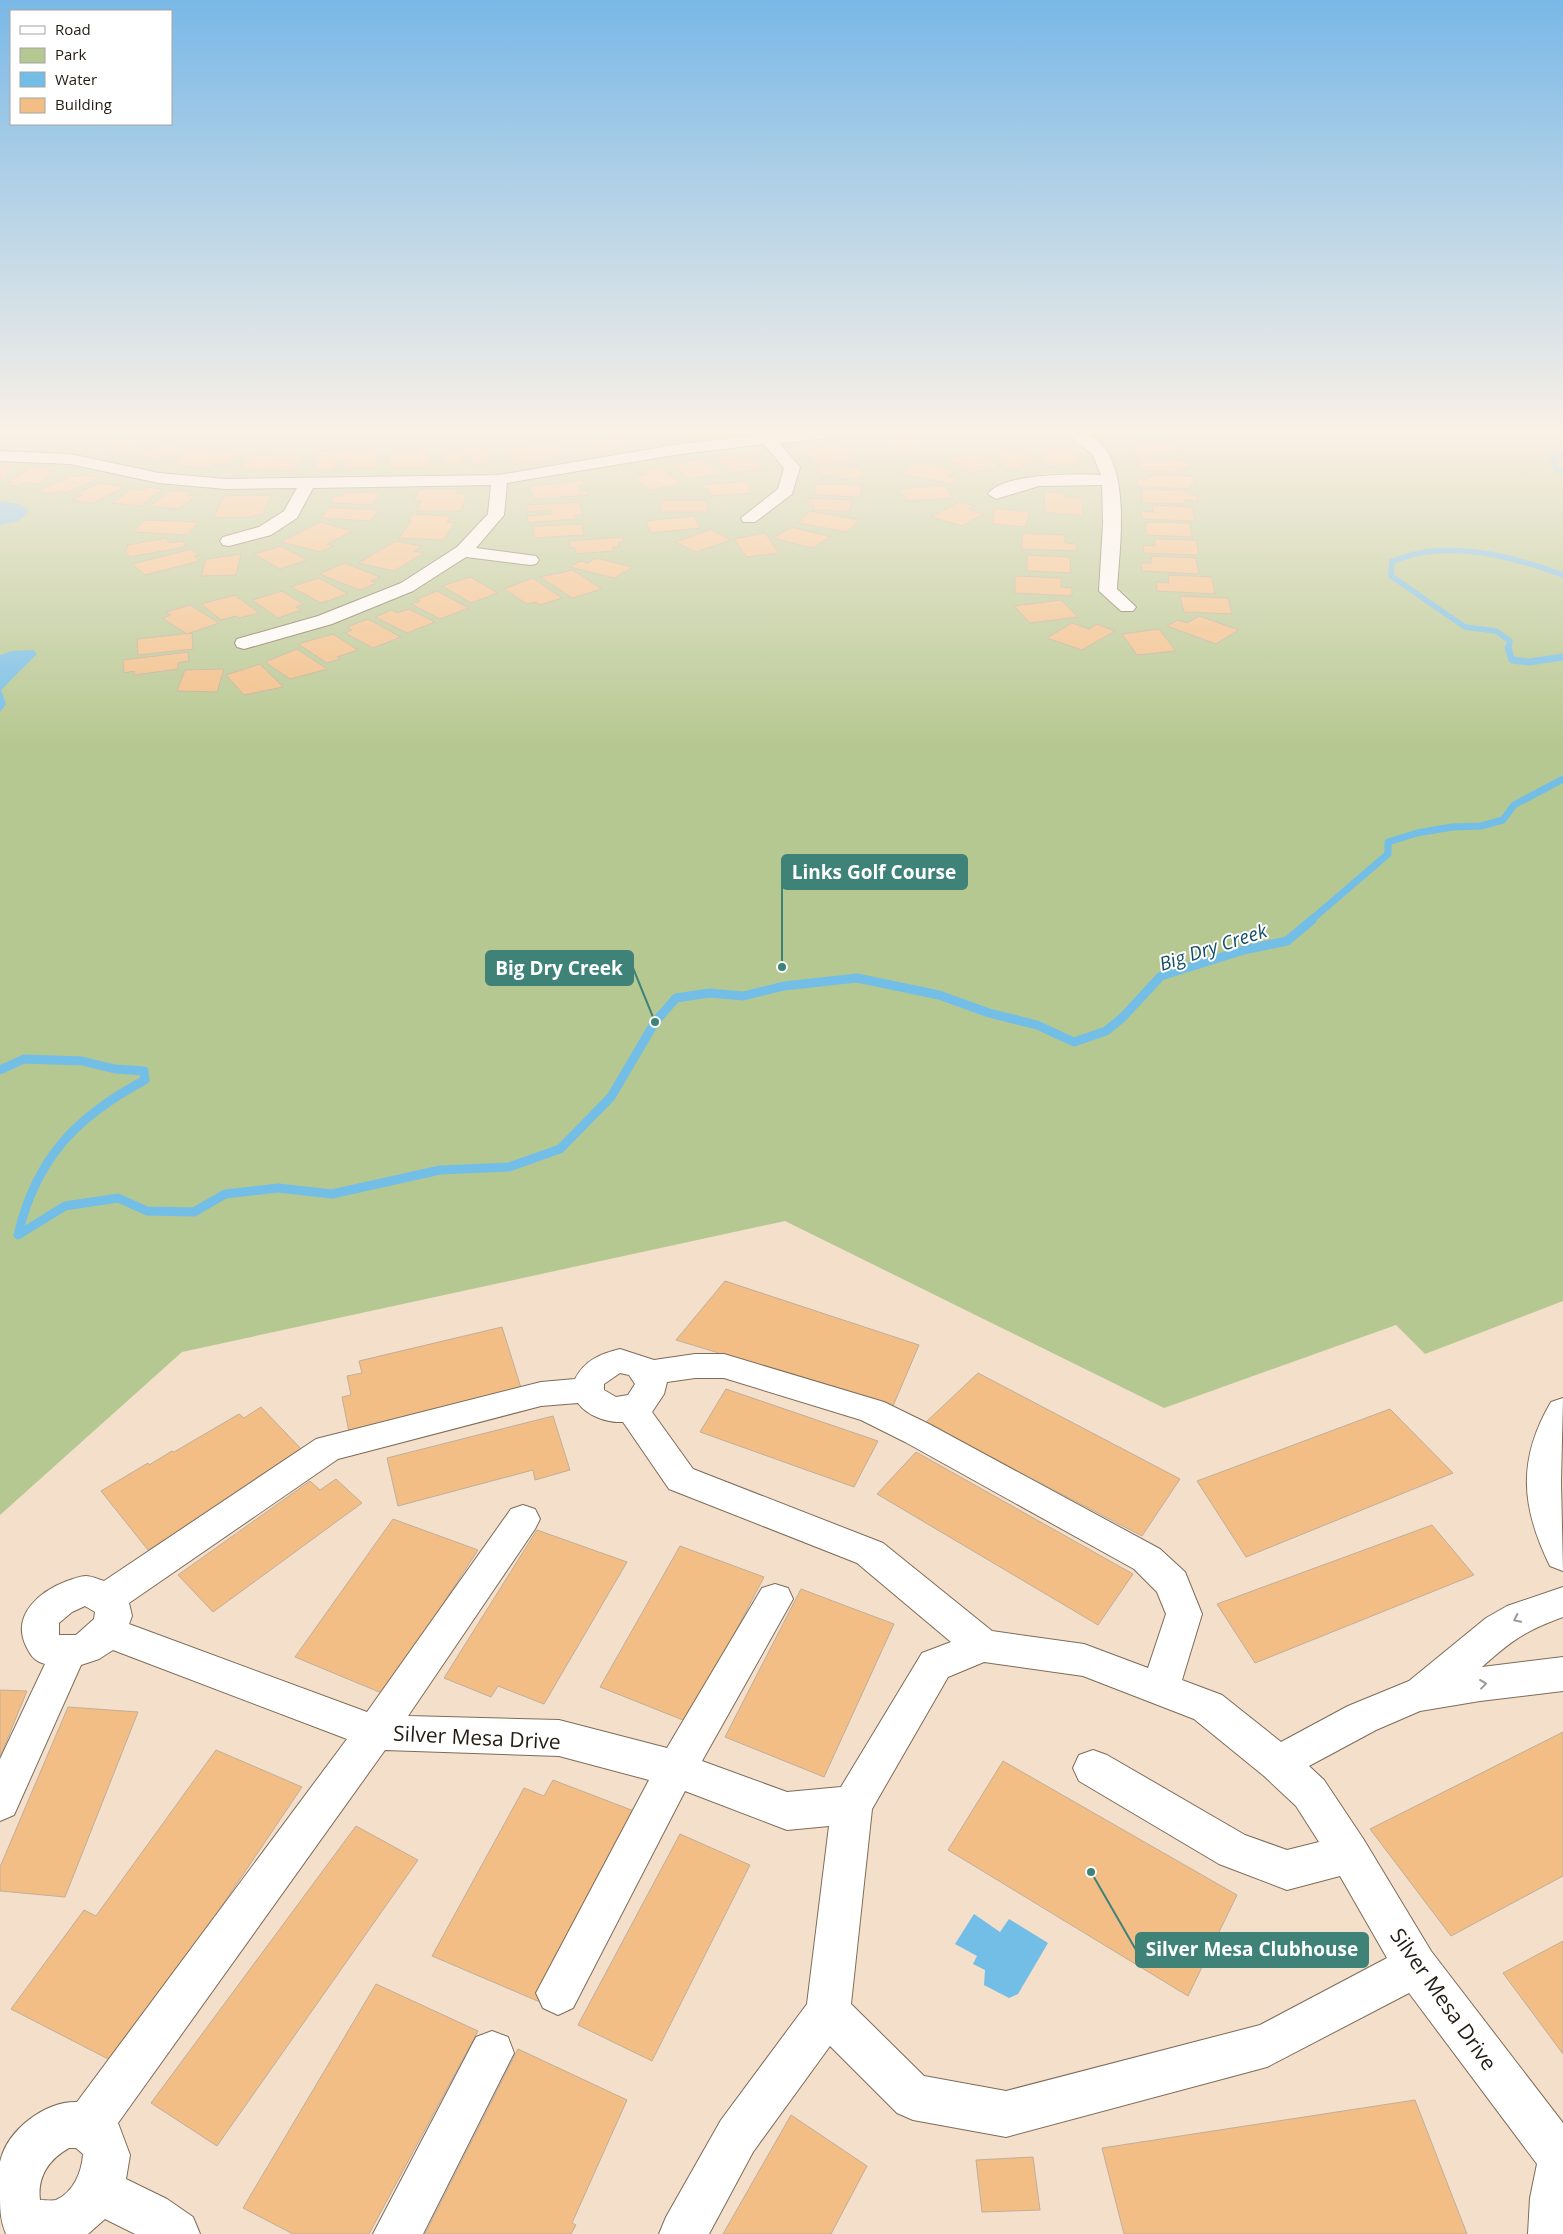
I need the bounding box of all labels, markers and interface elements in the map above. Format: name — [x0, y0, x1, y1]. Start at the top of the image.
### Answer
legend — [10, 10, 172, 125]
text: Road — [55, 19, 91, 39]
text: Park — [55, 44, 86, 64]
text: Water — [55, 69, 97, 89]
text: Building — [55, 94, 112, 114]
callout: Links Golf Course — [782, 855, 967, 889]
text: Links Golf Course — [792, 859, 956, 885]
water label: Big Dry Creek — [1156, 917, 1271, 977]
callout: Big Dry Creek — [486, 951, 633, 985]
text: Big Dry Creek — [495, 955, 623, 981]
one-way arrow — [1514, 1613, 1523, 1623]
one-way arrow — [1479, 1679, 1487, 1690]
street label: Silver Mesa Drive — [393, 1719, 561, 1755]
street label: Silver Mesa Drive — [1384, 1922, 1504, 2076]
callout: Silver Mesa Clubhouse — [1136, 1933, 1368, 1967]
text: Silver Mesa Clubhouse — [1146, 1936, 1358, 1962]

